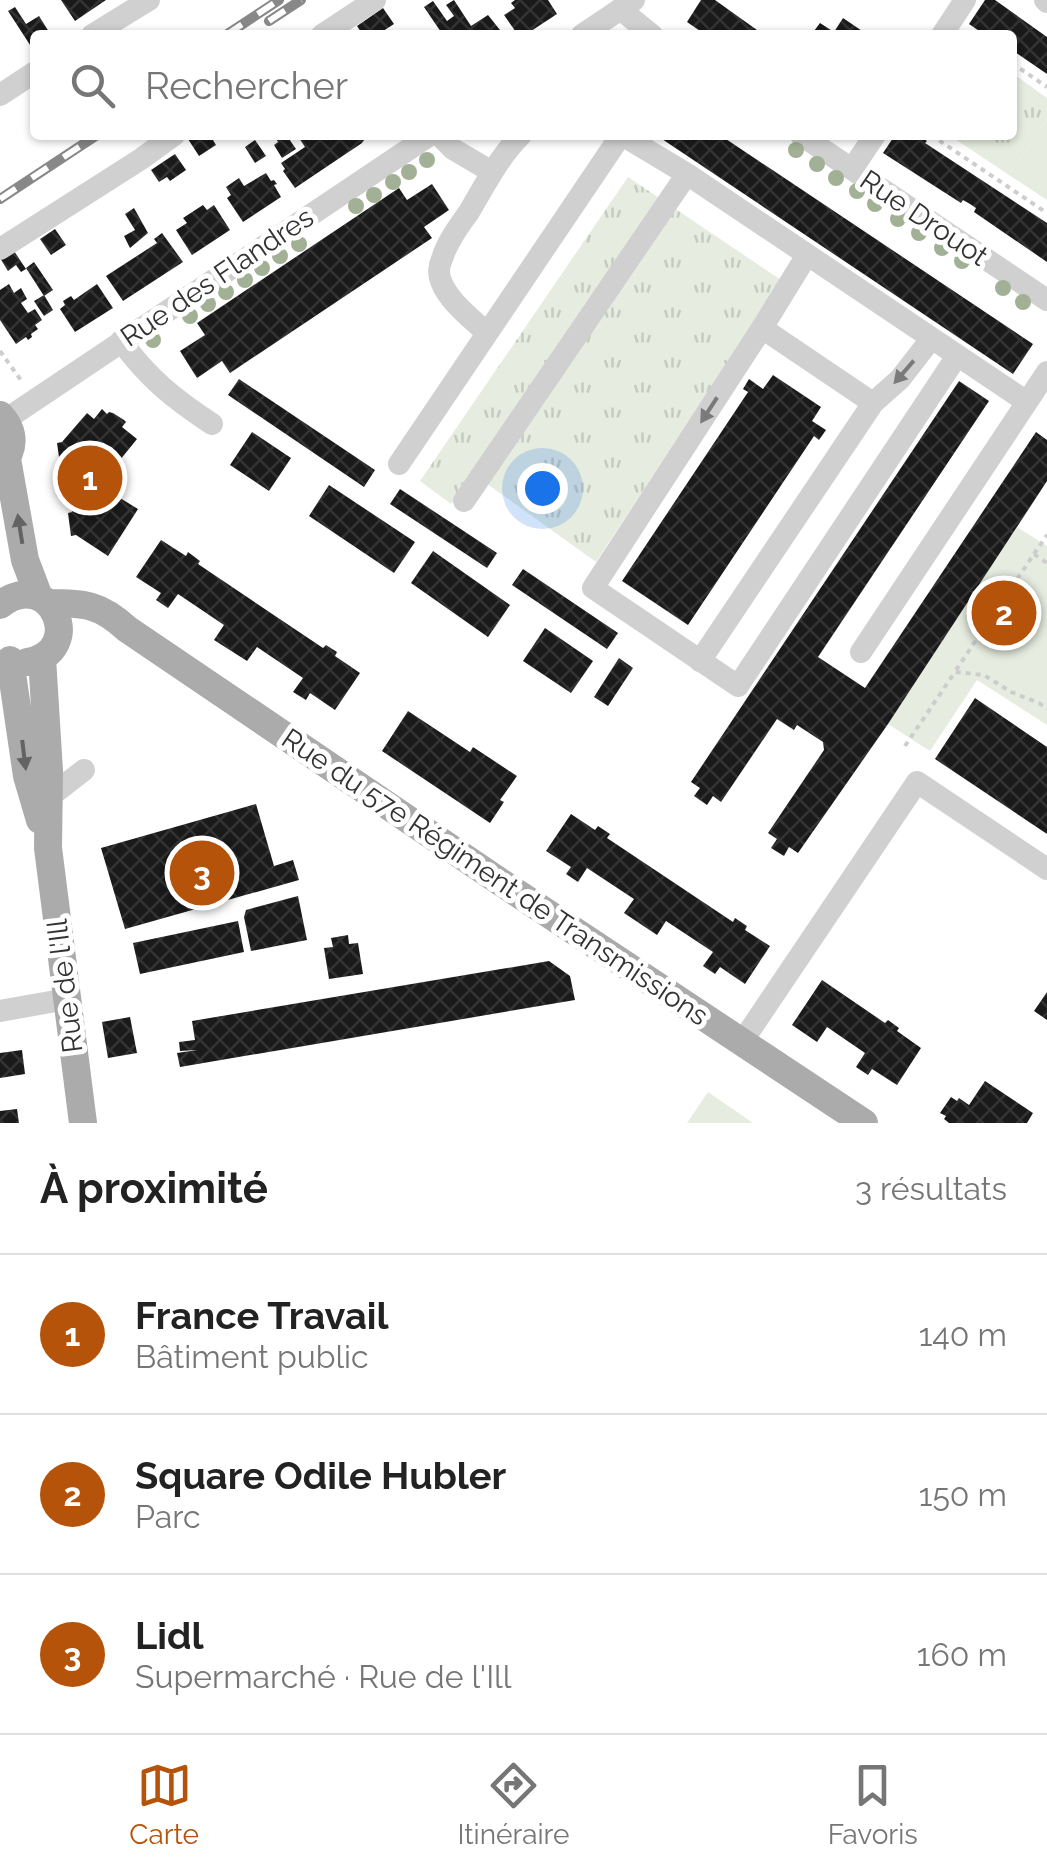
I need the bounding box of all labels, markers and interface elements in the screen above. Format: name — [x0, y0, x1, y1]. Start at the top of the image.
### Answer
search box — [30, 30, 1017, 140]
icon: search — [65, 58, 120, 113]
text: Rechercher — [145, 63, 348, 108]
street label: Rue Drouot — [854, 163, 995, 273]
street label: Rue des Flandres — [114, 200, 320, 354]
one-way arrow — [893, 360, 915, 385]
one-way arrow — [701, 396, 719, 423]
pin: 1 — [58, 440, 122, 516]
your location — [517, 463, 568, 514]
one-way arrow — [12, 512, 28, 544]
pin: 2 — [972, 576, 1036, 650]
street label: Rue du 57e Régiment de Transmissions — [276, 722, 714, 1032]
one-way arrow — [17, 740, 33, 771]
pin: 3 — [170, 836, 234, 910]
street label: Rue de l'Ill — [40, 917, 90, 1055]
text: À proximité — [40, 1164, 268, 1213]
text: 3 résultats — [855, 1170, 1007, 1207]
text: France Travail — [135, 1293, 388, 1338]
text: 1 — [65, 1316, 80, 1353]
text: 140 m — [919, 1316, 1007, 1353]
text: Bâtiment public — [135, 1338, 369, 1375]
text: Square Odile Hubler — [135, 1453, 506, 1498]
text: 2 — [63, 1476, 82, 1513]
text: 150 m — [919, 1476, 1007, 1513]
text: Parc — [135, 1498, 200, 1535]
text: Lidl — [135, 1613, 203, 1658]
text: 3 — [64, 1636, 81, 1673]
text: 160 m — [917, 1636, 1007, 1673]
text: Supermarché · Rue de l'Ill — [135, 1658, 511, 1695]
tab: Carte — [129, 1758, 199, 1851]
tab: Itinéraire — [457, 1758, 569, 1851]
tab: Favoris — [828, 1758, 918, 1851]

